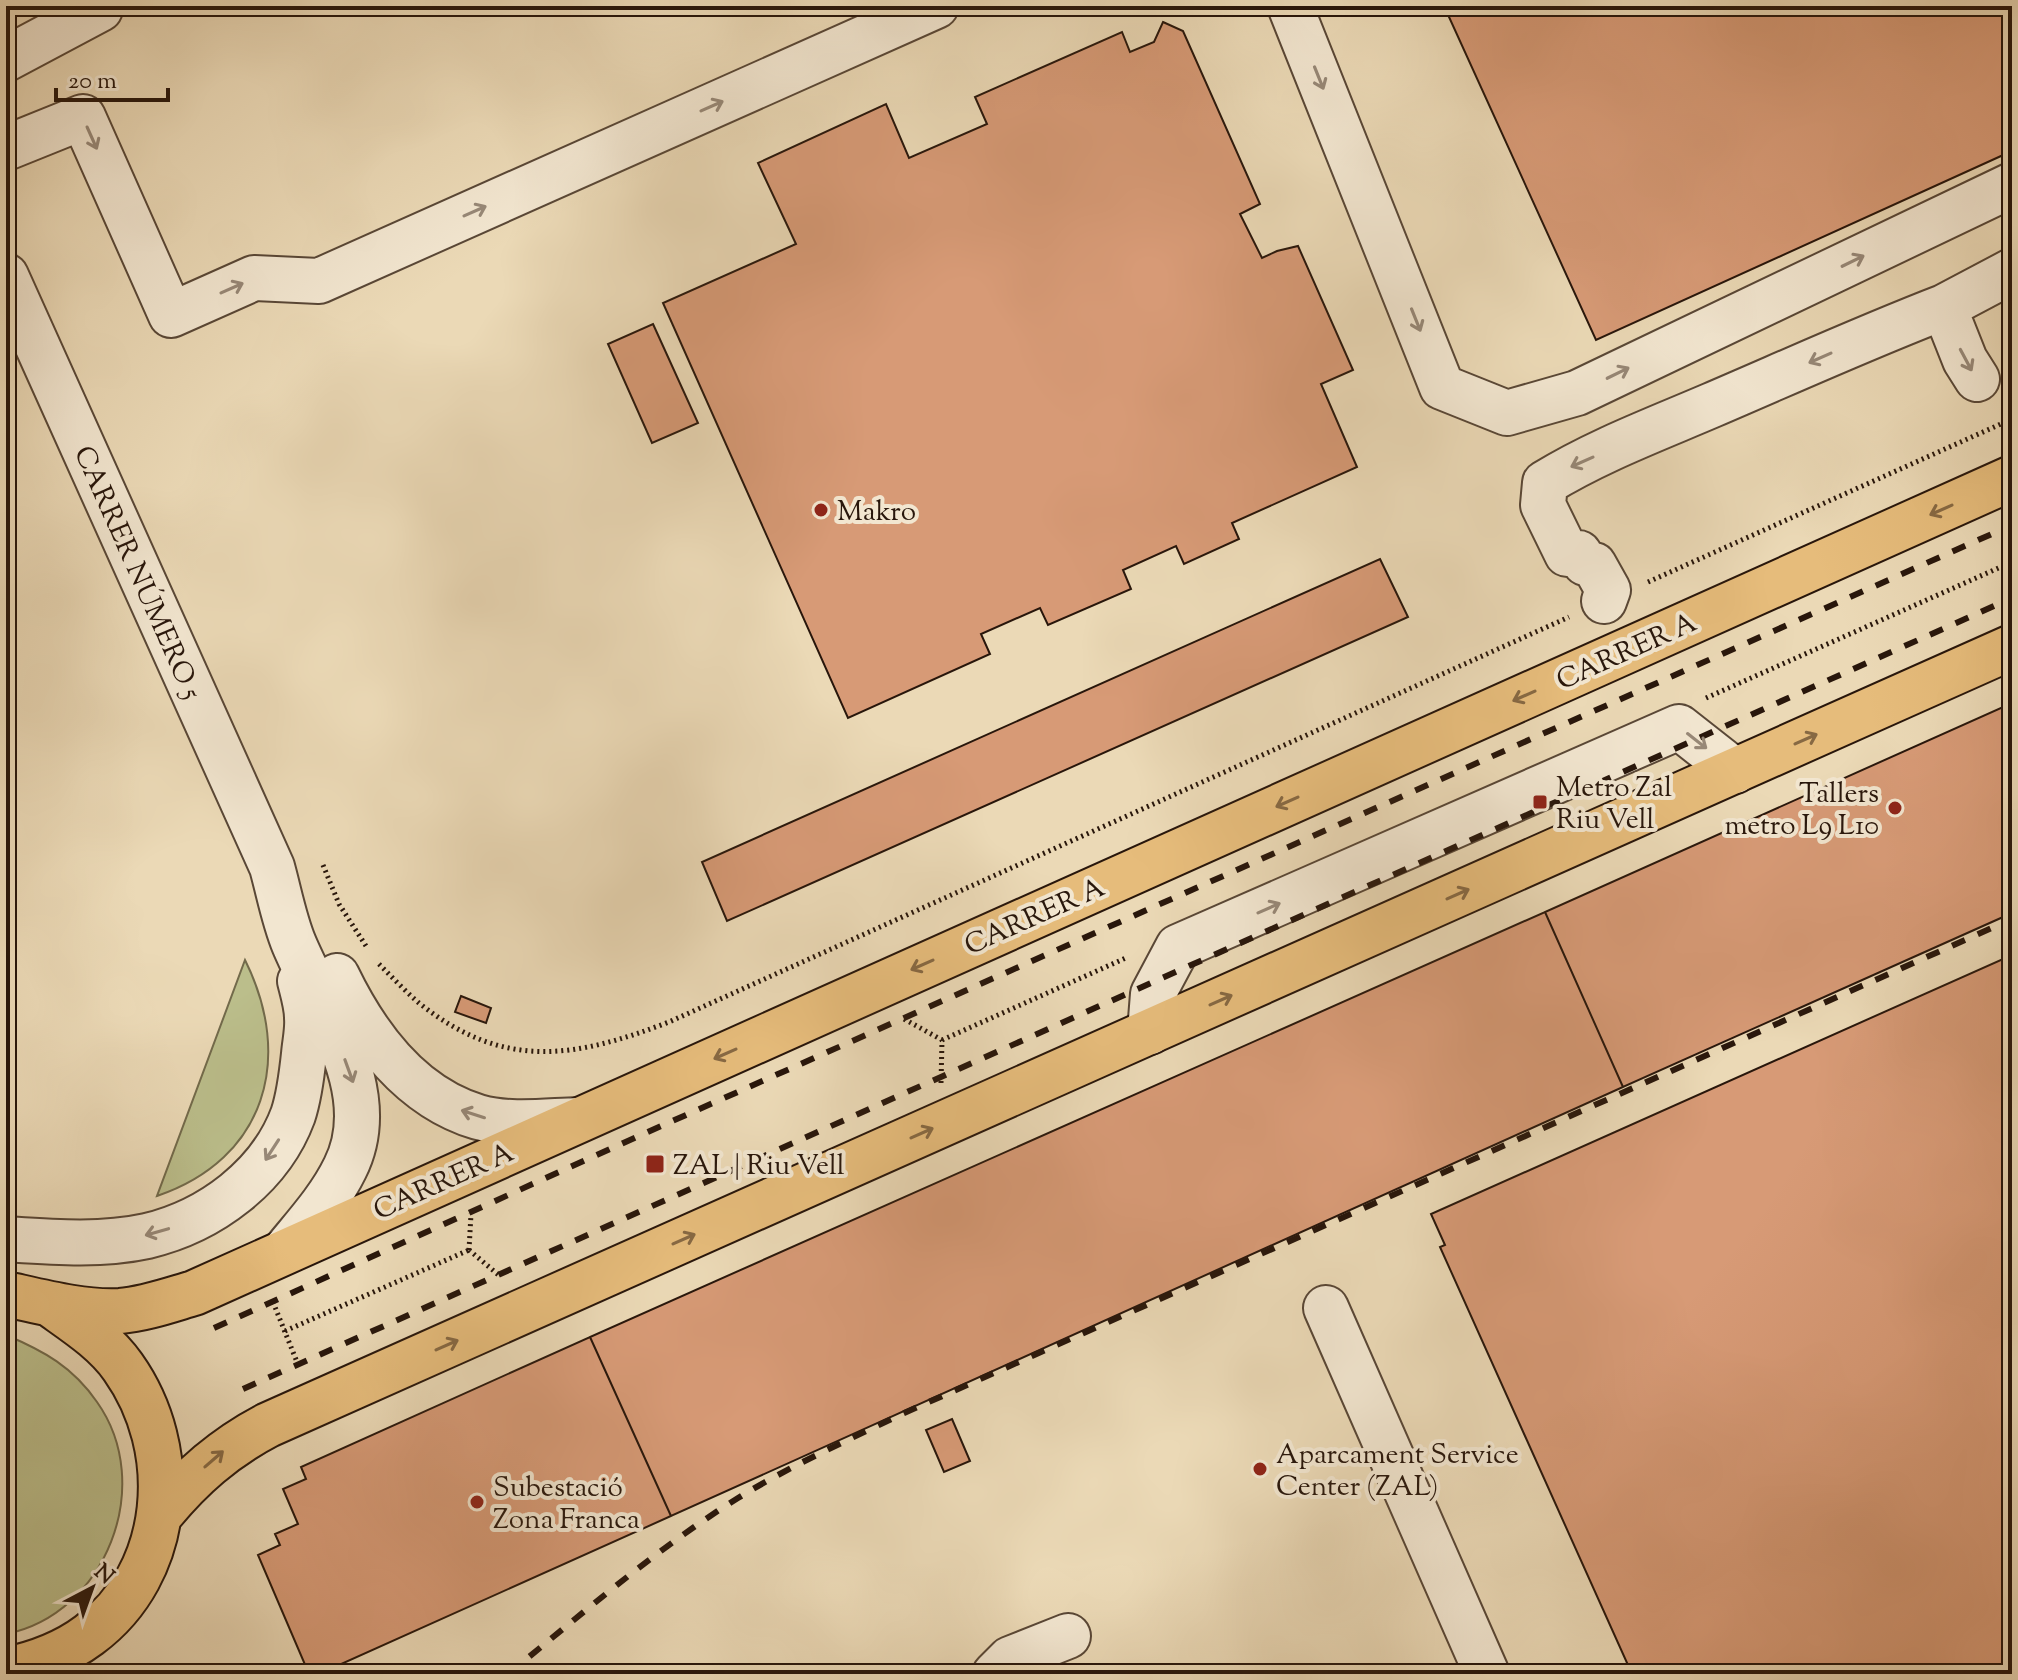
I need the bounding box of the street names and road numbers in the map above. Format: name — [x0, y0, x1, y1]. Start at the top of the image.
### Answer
street label: CARRER NÚMERO 5 — [62, 440, 210, 707]
street label: CARRER A — [1551, 604, 1704, 702]
street label: CARRER A — [959, 869, 1112, 967]
street label: CARRER A — [368, 1134, 521, 1232]

